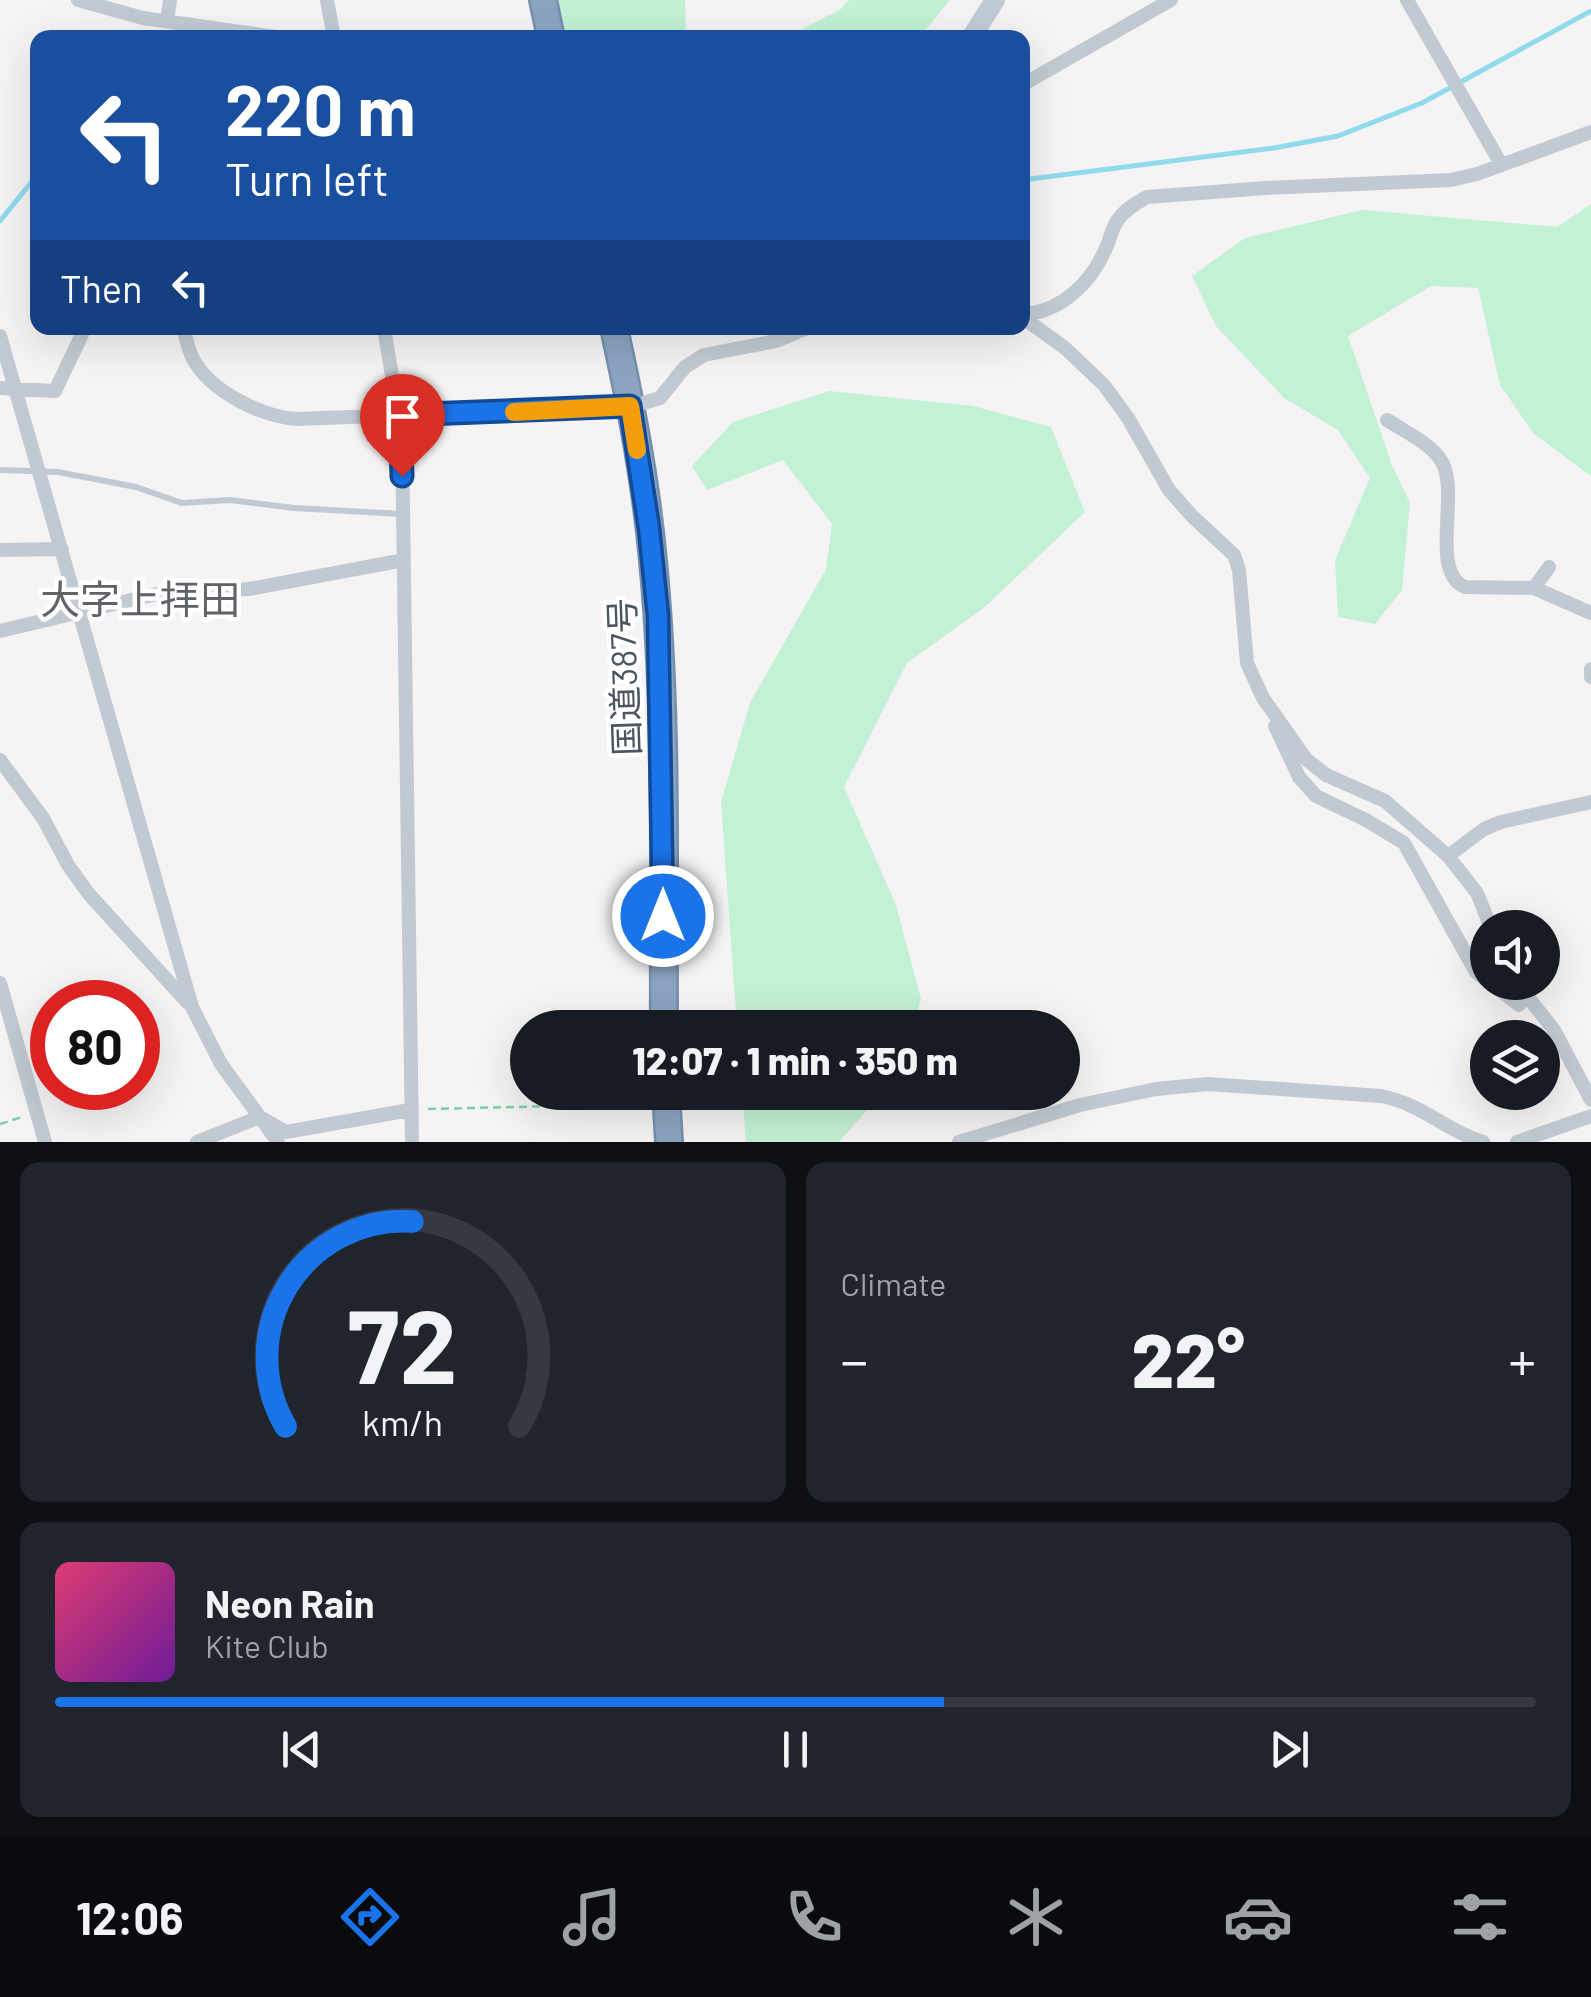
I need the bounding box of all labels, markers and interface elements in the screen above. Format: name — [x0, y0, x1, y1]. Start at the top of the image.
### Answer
text: 220 m — [225, 66, 416, 150]
icon: left — [60, 70, 190, 200]
text: Turn left — [225, 151, 389, 205]
icon: left — [163, 260, 218, 315]
text: Then — [60, 265, 143, 311]
pin — [360, 374, 445, 477]
icon: arrive — [375, 389, 430, 444]
district label: 大字上拝田 — [40, 574, 240, 622]
street label: 国道387号 — [599, 597, 647, 757]
position arrow — [611, 864, 715, 968]
map controls — [1470, 910, 1560, 1110]
button: sound — [1470, 910, 1560, 1000]
speed limit sign: 80 — [30, 980, 160, 1110]
button: layers — [1470, 1020, 1560, 1110]
text: 12:07 · 1 min · 350 m — [632, 1037, 958, 1083]
text: Climate — [841, 1264, 946, 1302]
text: 72 — [348, 1280, 458, 1405]
text: 22° — [1132, 1313, 1245, 1403]
text: − — [841, 1326, 868, 1392]
text: + — [1508, 1326, 1536, 1392]
text: km/h — [362, 1400, 443, 1443]
text: Neon Rain — [205, 1580, 374, 1626]
text: Kite Club — [205, 1626, 329, 1664]
icon: previous — [274, 1722, 329, 1777]
icon: pause — [768, 1722, 823, 1777]
icon: next — [1262, 1722, 1317, 1777]
icon: directions — [335, 1882, 405, 1952]
icon: music — [557, 1882, 627, 1952]
icon: phone — [779, 1882, 849, 1952]
icon: climate — [1001, 1882, 1071, 1952]
icon: car — [1223, 1882, 1293, 1952]
icon: filters — [1445, 1882, 1515, 1952]
text: 12:06 — [76, 1890, 183, 1944]

